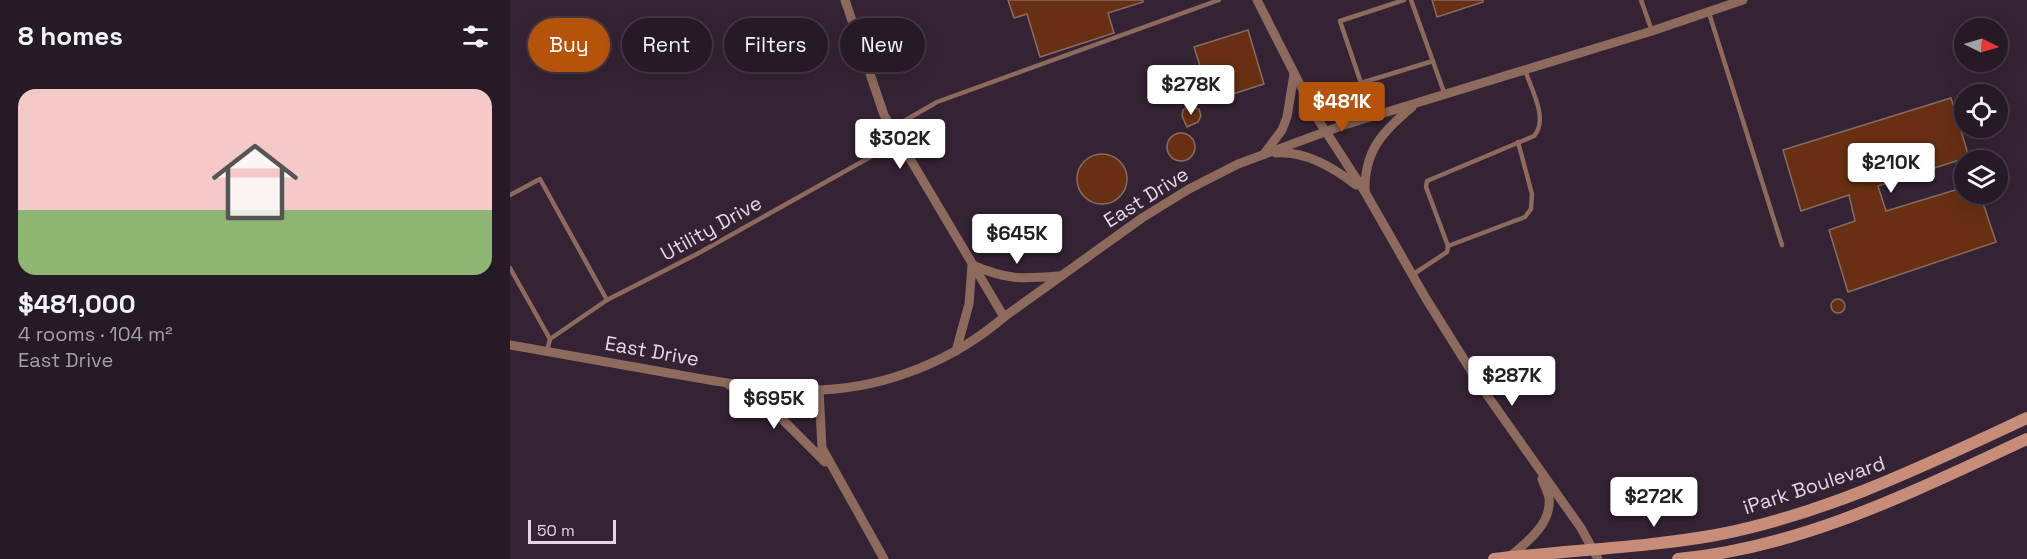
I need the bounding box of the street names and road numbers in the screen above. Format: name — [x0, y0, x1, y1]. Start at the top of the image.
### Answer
street label: East Drive — [1099, 161, 1193, 233]
street label: Utility Drive — [656, 190, 766, 266]
street label: East Drive — [603, 330, 701, 372]
street label: iPark Boulevard — [1740, 450, 1888, 520]

